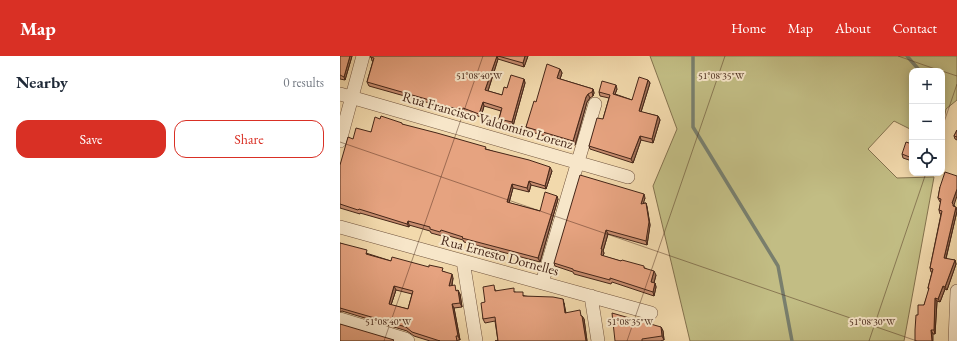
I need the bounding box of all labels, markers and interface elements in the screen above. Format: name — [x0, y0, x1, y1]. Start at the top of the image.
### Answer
text: Map — [20, 16, 56, 41]
text: Home — [731, 19, 766, 37]
text: Map — [788, 19, 813, 37]
text: About — [835, 19, 871, 37]
text: Contact — [893, 19, 937, 37]
map controls — [909, 68, 945, 176]
button: + — [909, 68, 945, 104]
text: 51°08'40"W — [456, 69, 503, 82]
text: 51°08'35"W — [698, 69, 745, 82]
text: Nearby — [16, 71, 68, 93]
text: 0 results — [283, 74, 324, 91]
street label: Rua Francisco Valdomiro Lorenz — [400, 87, 576, 153]
button: − — [909, 104, 945, 140]
button: Save — [16, 120, 166, 158]
button: Share — [174, 120, 324, 158]
button: locate — [909, 140, 945, 176]
street label: Rua Ernesto Dornelles — [439, 231, 561, 280]
text: 51°08'40"W — [365, 315, 412, 328]
text: 51°08'35"W — [607, 315, 654, 328]
text: 51°08'30"W — [849, 315, 896, 328]

